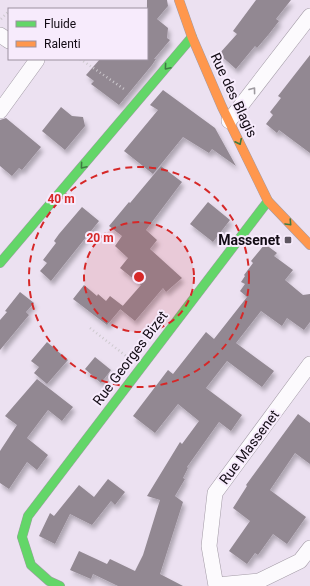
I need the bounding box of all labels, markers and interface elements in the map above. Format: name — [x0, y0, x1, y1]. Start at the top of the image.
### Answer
legend — [8, 8, 148, 60]
text: Fluide — [44, 17, 76, 31]
text: Ralenti — [44, 37, 81, 51]
street label: Rue des Blagis — [207, 50, 261, 140]
one-way arrow — [165, 62, 172, 69]
one-way arrow — [248, 87, 256, 94]
one-way arrow — [235, 137, 242, 145]
one-way arrow — [80, 161, 87, 168]
text: 40 m — [47, 192, 75, 206]
one-way arrow — [284, 218, 292, 226]
text: 20 m — [86, 231, 114, 245]
place label: Massenet — [218, 232, 280, 248]
marker: Massenet — [283, 235, 293, 245]
centre of rings — [132, 270, 146, 284]
street label: Rue Georges Bizet — [89, 307, 171, 408]
street label: Rue Massenet — [216, 406, 282, 487]

